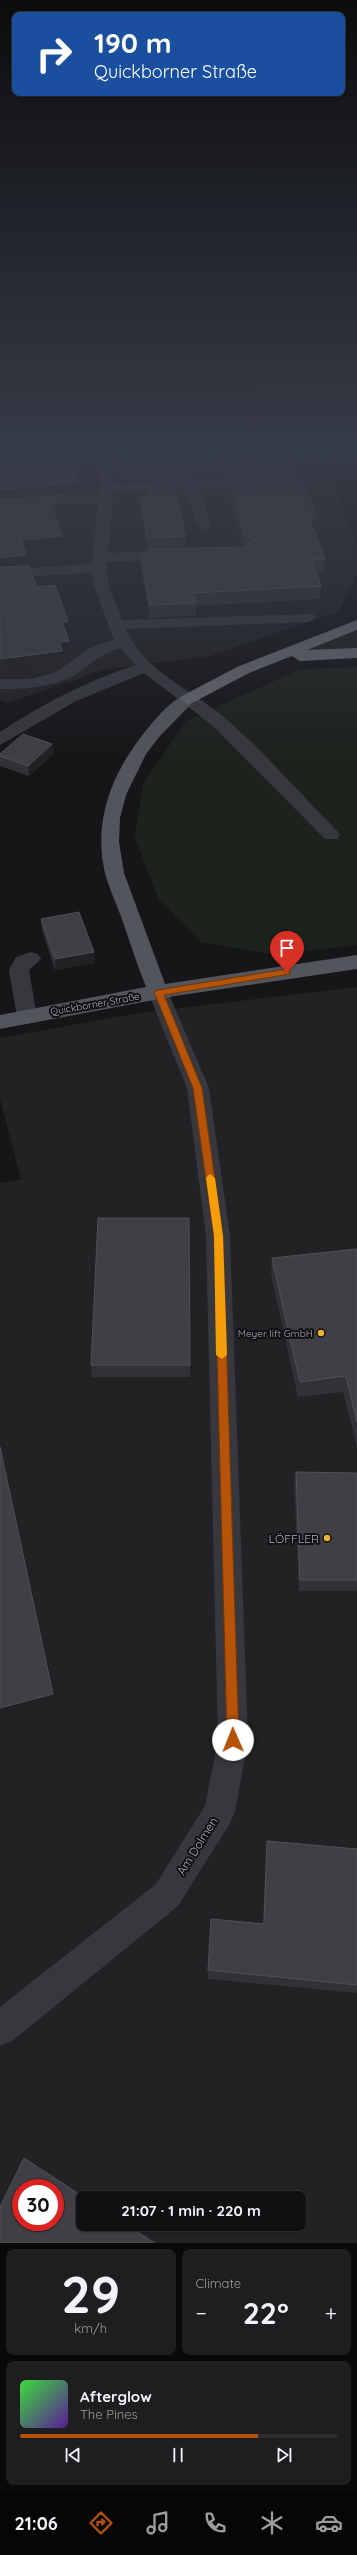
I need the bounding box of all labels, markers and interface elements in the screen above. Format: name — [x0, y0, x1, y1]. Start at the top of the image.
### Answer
text: 190 m — [94, 25, 172, 60]
icon: right — [28, 28, 80, 80]
text: Quickborner Straße — [94, 60, 257, 83]
pin — [270, 931, 304, 972]
icon: arrive — [276, 937, 298, 959]
street label: Quickborner Straße — [49, 990, 141, 1018]
place label: Meyer lift GmbH — [238, 1327, 313, 1340]
marker: Meyer lift GmbH — [316, 1328, 326, 1338]
place label: LÖFFLER — [269, 1531, 319, 1546]
marker: LÖFFLER — [322, 1533, 332, 1543]
position arrow — [212, 1719, 254, 1761]
street label: Am Dolmen — [173, 1814, 221, 1878]
speed limit sign: 30 — [12, 2179, 64, 2231]
text: 21:07 · 1 min · 220 m — [121, 2201, 261, 2220]
text: 29 — [61, 2261, 120, 2326]
text: Climate — [196, 2275, 241, 2291]
text: 22° — [243, 2294, 289, 2332]
text: − — [196, 2299, 207, 2327]
text: + — [325, 2299, 337, 2327]
text: km/h — [74, 2320, 107, 2336]
text: Afterglow — [80, 2387, 152, 2406]
text: The Pines — [80, 2406, 138, 2422]
icon: previous — [62, 2444, 84, 2466]
icon: pause — [167, 2444, 189, 2466]
icon: next — [273, 2444, 295, 2466]
icon: directions — [87, 2509, 115, 2537]
icon: music — [144, 2509, 172, 2537]
icon: phone — [201, 2509, 229, 2537]
icon: climate — [258, 2509, 286, 2537]
icon: car — [315, 2509, 343, 2537]
text: 21:06 — [14, 2512, 58, 2535]

